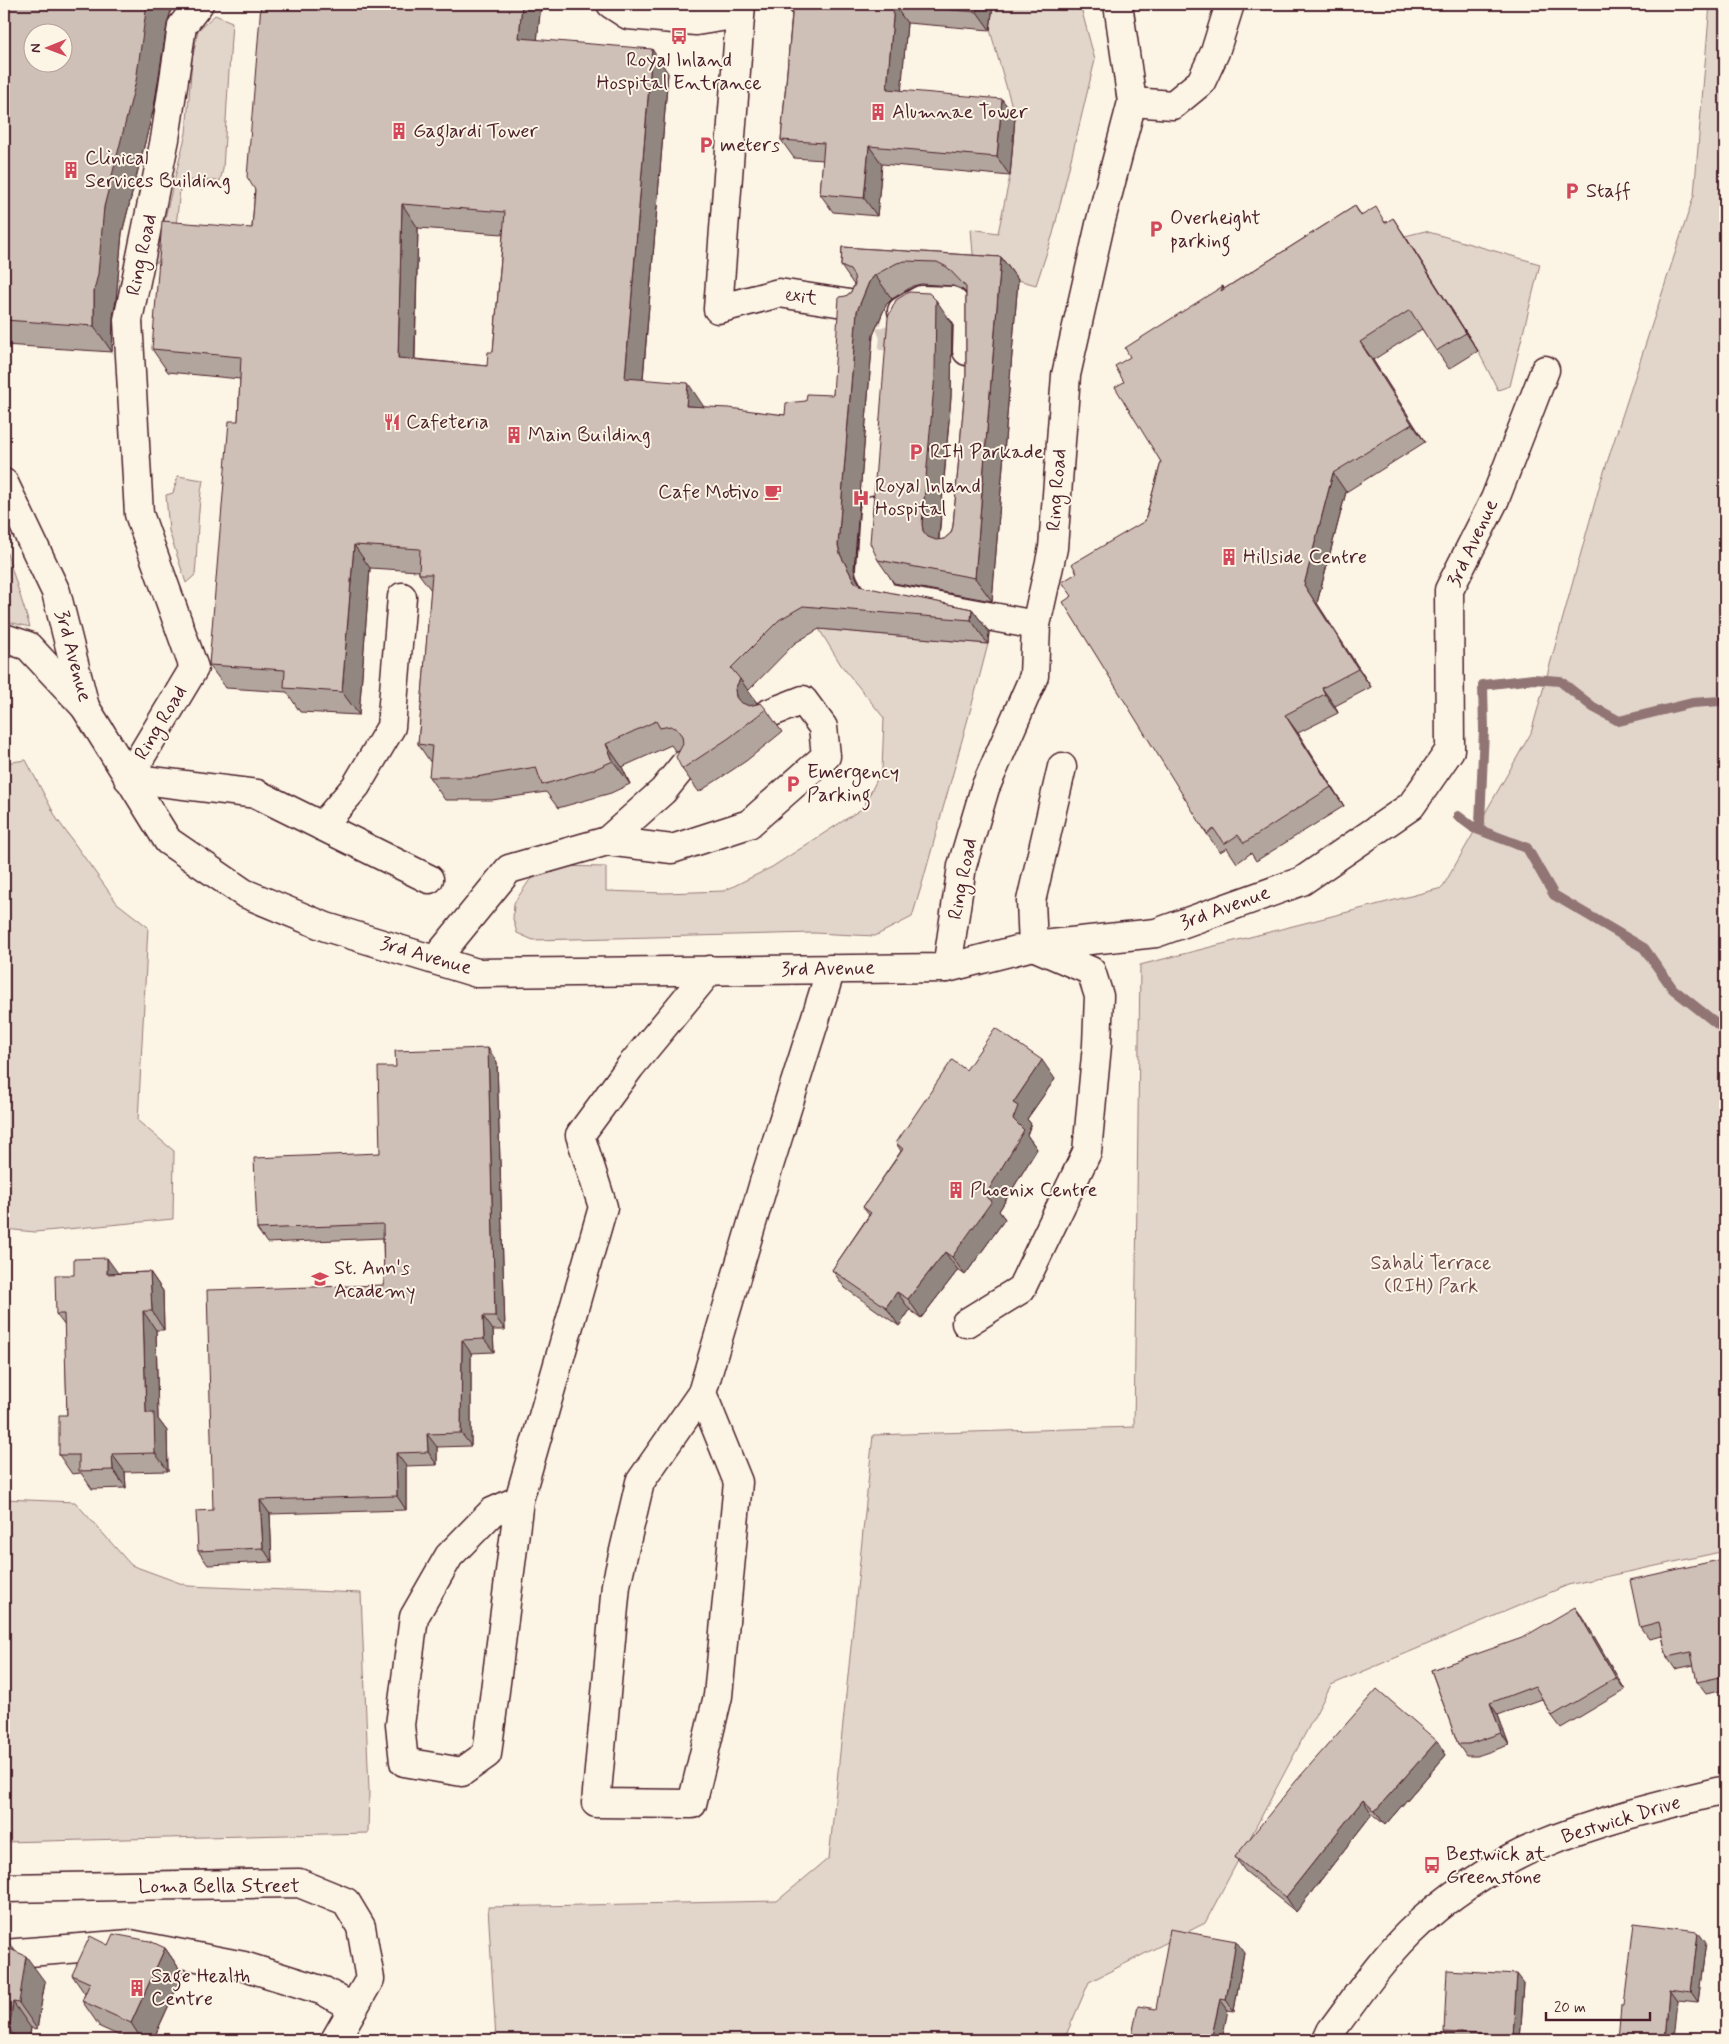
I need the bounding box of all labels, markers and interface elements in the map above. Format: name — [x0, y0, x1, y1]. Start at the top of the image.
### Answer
north arrow — [22, 22, 72, 72]
bus stop icon: Royal Inland Hospital Entrance — [669, 26, 689, 46]
text: N — [27, 43, 45, 53]
place label: Royal Inland Hospital Entrance — [596, 47, 762, 97]
place label: Alumnae Tower — [892, 99, 1029, 126]
building icon: Alumnae Tower — [868, 102, 888, 122]
place label: Gaglardi Tower — [413, 118, 539, 147]
building icon: Gaglardi Tower — [389, 121, 409, 141]
place label: meters — [720, 132, 780, 159]
parking icon: meters — [696, 135, 716, 155]
place label: Clinical Services Building — [85, 145, 231, 195]
building icon: Clinical Services Building — [61, 160, 81, 180]
place label: Staff — [1586, 178, 1631, 205]
parking icon: Staff — [1562, 181, 1582, 201]
place label: Overheight parking — [1170, 205, 1261, 257]
street label: Ring Road — [120, 212, 165, 298]
parking icon: Overheight parking — [1146, 219, 1166, 239]
street label: exit — [783, 282, 819, 312]
place label: Cafeteria — [406, 409, 489, 436]
restaurant icon: Cafeteria — [382, 412, 402, 432]
place label: Main Building — [528, 422, 651, 449]
building icon: Main Building — [504, 425, 524, 445]
place label: RIH Parkade — [930, 439, 1044, 466]
parking icon: RIH Parkade — [906, 442, 926, 462]
street label: Ring Road — [1041, 448, 1074, 532]
place label: Royal Inland Hospital — [875, 473, 981, 523]
place label: Cafe Motivo — [658, 479, 759, 506]
cafe icon: Cafe Motivo — [763, 482, 783, 502]
hospital icon: Royal Inland Hospital — [851, 488, 871, 508]
street label: 3rd Avenue — [1441, 495, 1505, 591]
place label: Hillside Centre — [1243, 544, 1367, 571]
building icon: Hillside Centre — [1219, 547, 1239, 567]
street label: 3rd Avenue — [48, 607, 98, 705]
street label: Ring Road — [128, 681, 195, 766]
place label: Emergency Parking — [807, 759, 899, 811]
parking icon: Emergency Parking — [783, 774, 803, 794]
street label: Ring Road — [942, 836, 985, 922]
street label: 3rd Avenue — [1176, 879, 1274, 937]
street label: 3rd Avenue — [377, 930, 475, 982]
street label: 3rd Avenue — [781, 955, 875, 983]
place label: Phoenix Centre — [970, 1177, 1098, 1204]
building icon: Phoenix Centre — [946, 1180, 966, 1200]
park label: Sahali Terrace (RIH) Park — [1371, 1250, 1491, 1300]
place label: St. Ann's Academy — [334, 1255, 415, 1305]
school or university icon: St. Ann's Academy — [310, 1269, 330, 1289]
street label: Bestwick Drive — [1558, 1789, 1684, 1851]
place label: Bestwick at Greenstone — [1446, 1841, 1546, 1891]
bus stop icon: Bestwick at Greenstone — [1422, 1855, 1442, 1875]
street label: Loma Bella Street — [138, 1873, 300, 1900]
place label: Sage Health Centre — [151, 1963, 250, 2013]
building icon: Sage Health Centre — [127, 1978, 147, 1998]
scale bar — [1546, 1989, 1650, 2021]
text: 20 m — [1554, 1998, 1586, 2018]

